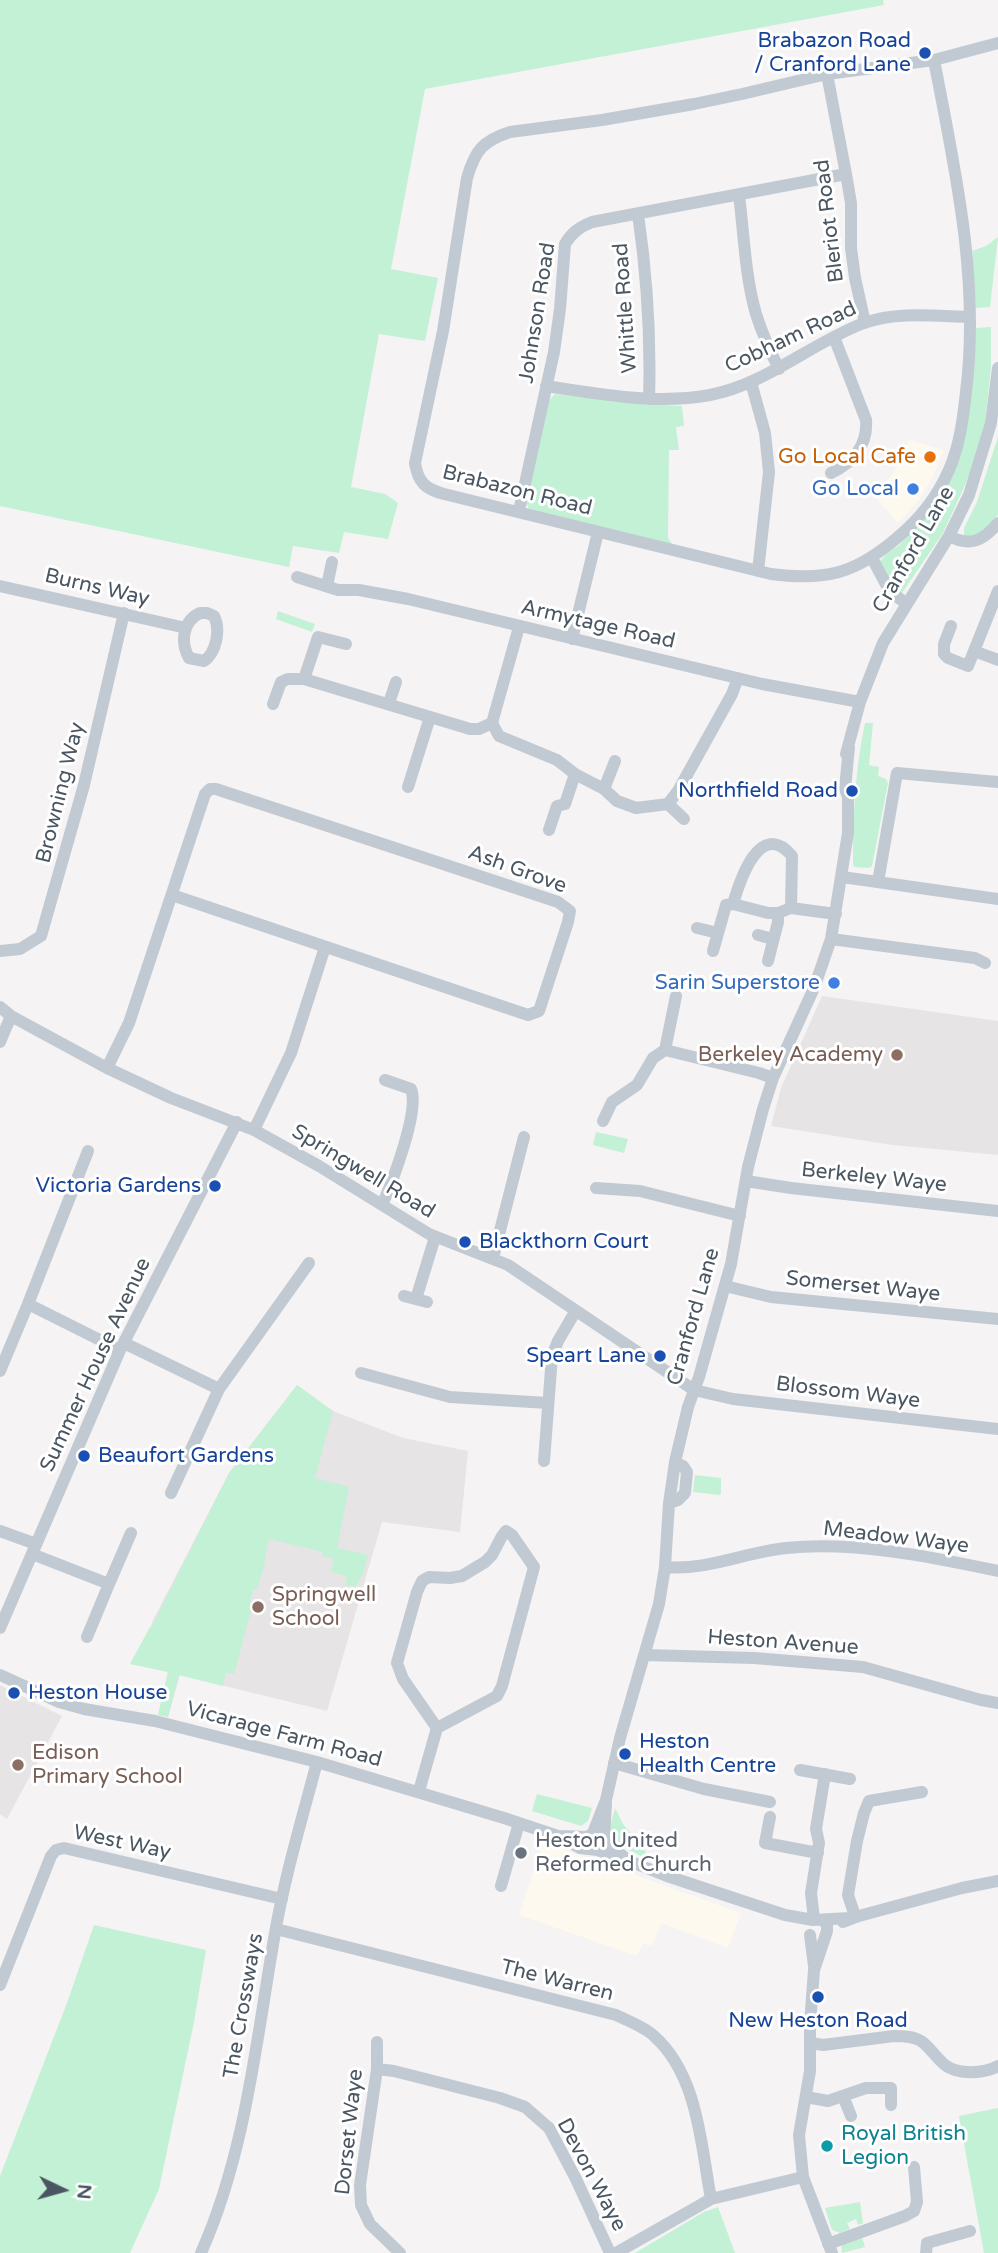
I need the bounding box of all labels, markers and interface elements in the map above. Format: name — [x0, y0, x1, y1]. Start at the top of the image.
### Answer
place label: Brabazon Road / Cranford Lane — [754, 28, 911, 78]
marker: Brabazon Road / Cranford Lane — [917, 45, 933, 61]
street label: Bleriot Road — [810, 158, 850, 284]
street label: Johnson Road — [514, 241, 562, 385]
street label: Whittle Road — [609, 242, 643, 374]
street label: Cobham Road — [721, 296, 861, 380]
place label: Go Local Cafe — [778, 444, 916, 470]
marker: Go Local Cafe — [922, 449, 938, 465]
street label: Brabazon Road — [439, 460, 595, 522]
place label: Go Local — [812, 476, 899, 502]
marker: Go Local — [905, 481, 921, 497]
street label: Cranford Lane — [868, 482, 960, 618]
street label: Burns Way — [42, 564, 152, 612]
street label: Armytage Road — [518, 595, 678, 655]
street label: Browning Way — [31, 720, 91, 866]
place label: Northfield Road — [678, 778, 838, 804]
marker: Northfield Road — [844, 783, 860, 799]
street label: Ash Grove — [464, 841, 570, 899]
place label: Sarin Superstore — [655, 970, 820, 996]
marker: Sarin Superstore — [826, 975, 842, 991]
place label: Berkeley Academy — [698, 1042, 883, 1068]
marker: Berkeley Academy — [889, 1047, 905, 1063]
street label: Springwell Road — [287, 1119, 439, 1225]
street label: Berkeley Waye — [800, 1158, 948, 1198]
place label: Victoria Gardens — [36, 1173, 201, 1199]
marker: Victoria Gardens — [207, 1178, 223, 1194]
place label: Blackthorn Court — [479, 1229, 649, 1255]
marker: Blackthorn Court — [457, 1234, 473, 1250]
street label: Cranford Lane — [662, 1245, 726, 1389]
street label: Summer House Avenue — [35, 1254, 157, 1476]
street label: Somerset Waye — [784, 1266, 942, 1308]
place label: Speart Lane — [526, 1343, 646, 1369]
marker: Speart Lane — [652, 1348, 668, 1364]
street label: Blossom Waye — [774, 1372, 922, 1414]
place label: Beaufort Gardens — [98, 1443, 274, 1469]
marker: Beaufort Gardens — [76, 1448, 92, 1464]
street label: Meadow Waye — [822, 1517, 970, 1559]
place label: Springwell School — [272, 1582, 376, 1632]
marker: Springwell School — [250, 1599, 266, 1615]
street label: Heston Avenue — [707, 1625, 859, 1661]
place label: Heston House — [28, 1680, 167, 1706]
marker: Heston House — [6, 1685, 22, 1701]
street label: Vicarage Farm Road — [183, 1697, 385, 1773]
place label: Heston Health Centre — [639, 1729, 776, 1779]
place label: Edison Primary School — [32, 1740, 183, 1790]
marker: Heston Health Centre — [617, 1746, 633, 1762]
marker: Edison Primary School — [10, 1757, 26, 1773]
street label: West Way — [71, 1820, 173, 1866]
place label: Heston United Reformed Church — [535, 1828, 712, 1878]
marker: Heston United Reformed Church — [513, 1845, 529, 1861]
street label: The Crossways — [219, 1931, 269, 2081]
street label: The Warren — [498, 1955, 616, 2007]
marker: New Heston Road — [810, 1989, 826, 2005]
place label: New Heston Road — [728, 2008, 908, 2034]
street label: Dorset Waye — [331, 2068, 369, 2196]
street label: Devon Waye — [551, 2114, 631, 2236]
place label: Royal British Legion — [841, 2121, 966, 2171]
marker: Royal British Legion — [819, 2138, 835, 2154]
north arrow — [28, 2155, 98, 2225]
text: N — [72, 2183, 96, 2200]

